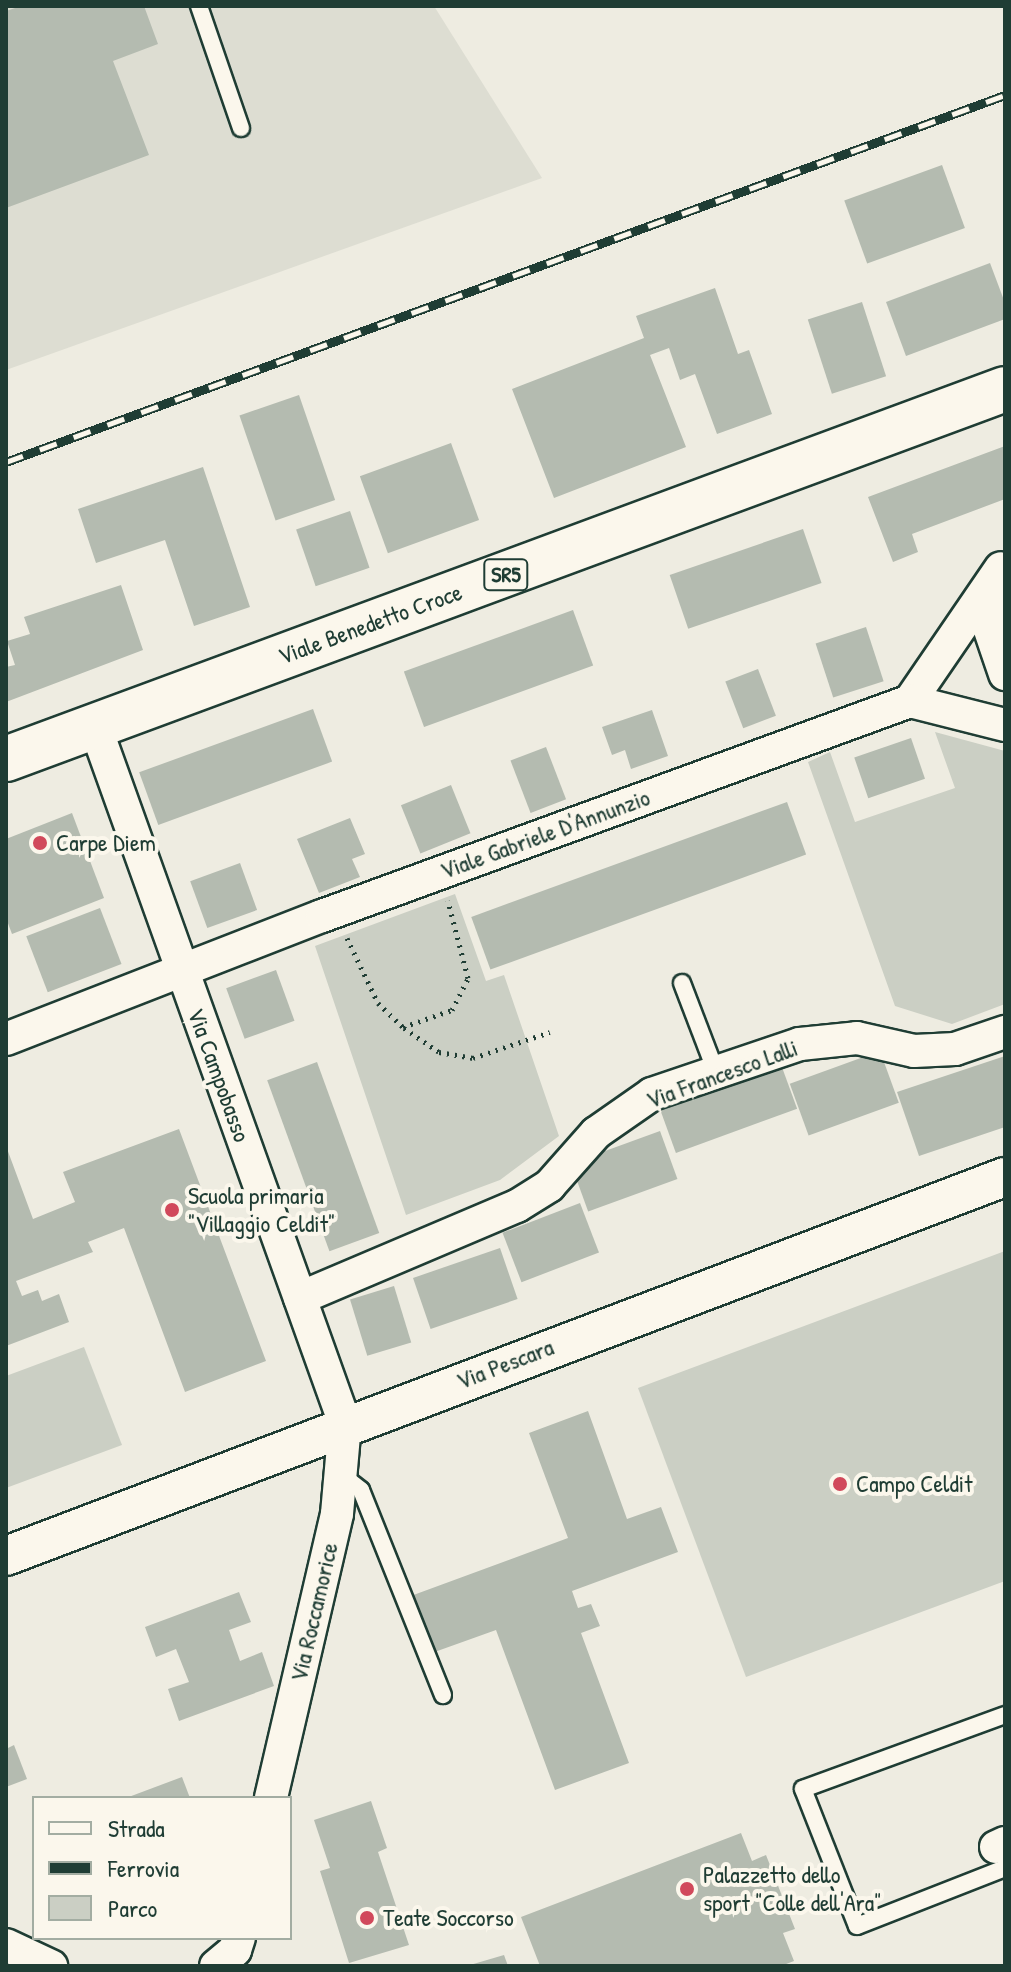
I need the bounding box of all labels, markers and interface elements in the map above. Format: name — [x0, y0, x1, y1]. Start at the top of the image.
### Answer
road number: SR5 — [482, 557, 530, 593]
street label: Viale Benedetto Croce — [274, 577, 466, 671]
street label: Viale Gabriele D'Annunzio — [436, 783, 654, 885]
place label: Carpe Diem — [56, 829, 156, 857]
marker: Carpe Diem — [31, 834, 49, 852]
street label: Via Campobasso — [182, 1004, 256, 1146]
street label: Via Francesco Lalli — [642, 1033, 802, 1115]
place label: Scuola primaria "Villaggio Celdit" — [188, 1182, 335, 1238]
marker: Scuola primaria "Villaggio Celdit" — [163, 1201, 181, 1219]
street label: Via Pescara — [452, 1332, 558, 1396]
place label: Campo Celdit — [856, 1470, 972, 1498]
marker: Campo Celdit — [831, 1475, 849, 1493]
street label: Via Roccamorice — [284, 1540, 344, 1684]
legend — [32, 1796, 292, 1940]
text: Strada — [108, 1812, 165, 1844]
text: Ferrovia — [108, 1852, 179, 1884]
place label: Palazzetto dello sport "Colle dell'Ara" — [703, 1861, 882, 1917]
marker: Palazzetto dello sport "Colle dell'Ara" — [678, 1880, 696, 1898]
text: Parco — [108, 1892, 157, 1924]
place label: Teate Soccorso — [383, 1904, 514, 1932]
marker: Teate Soccorso — [358, 1909, 376, 1927]

